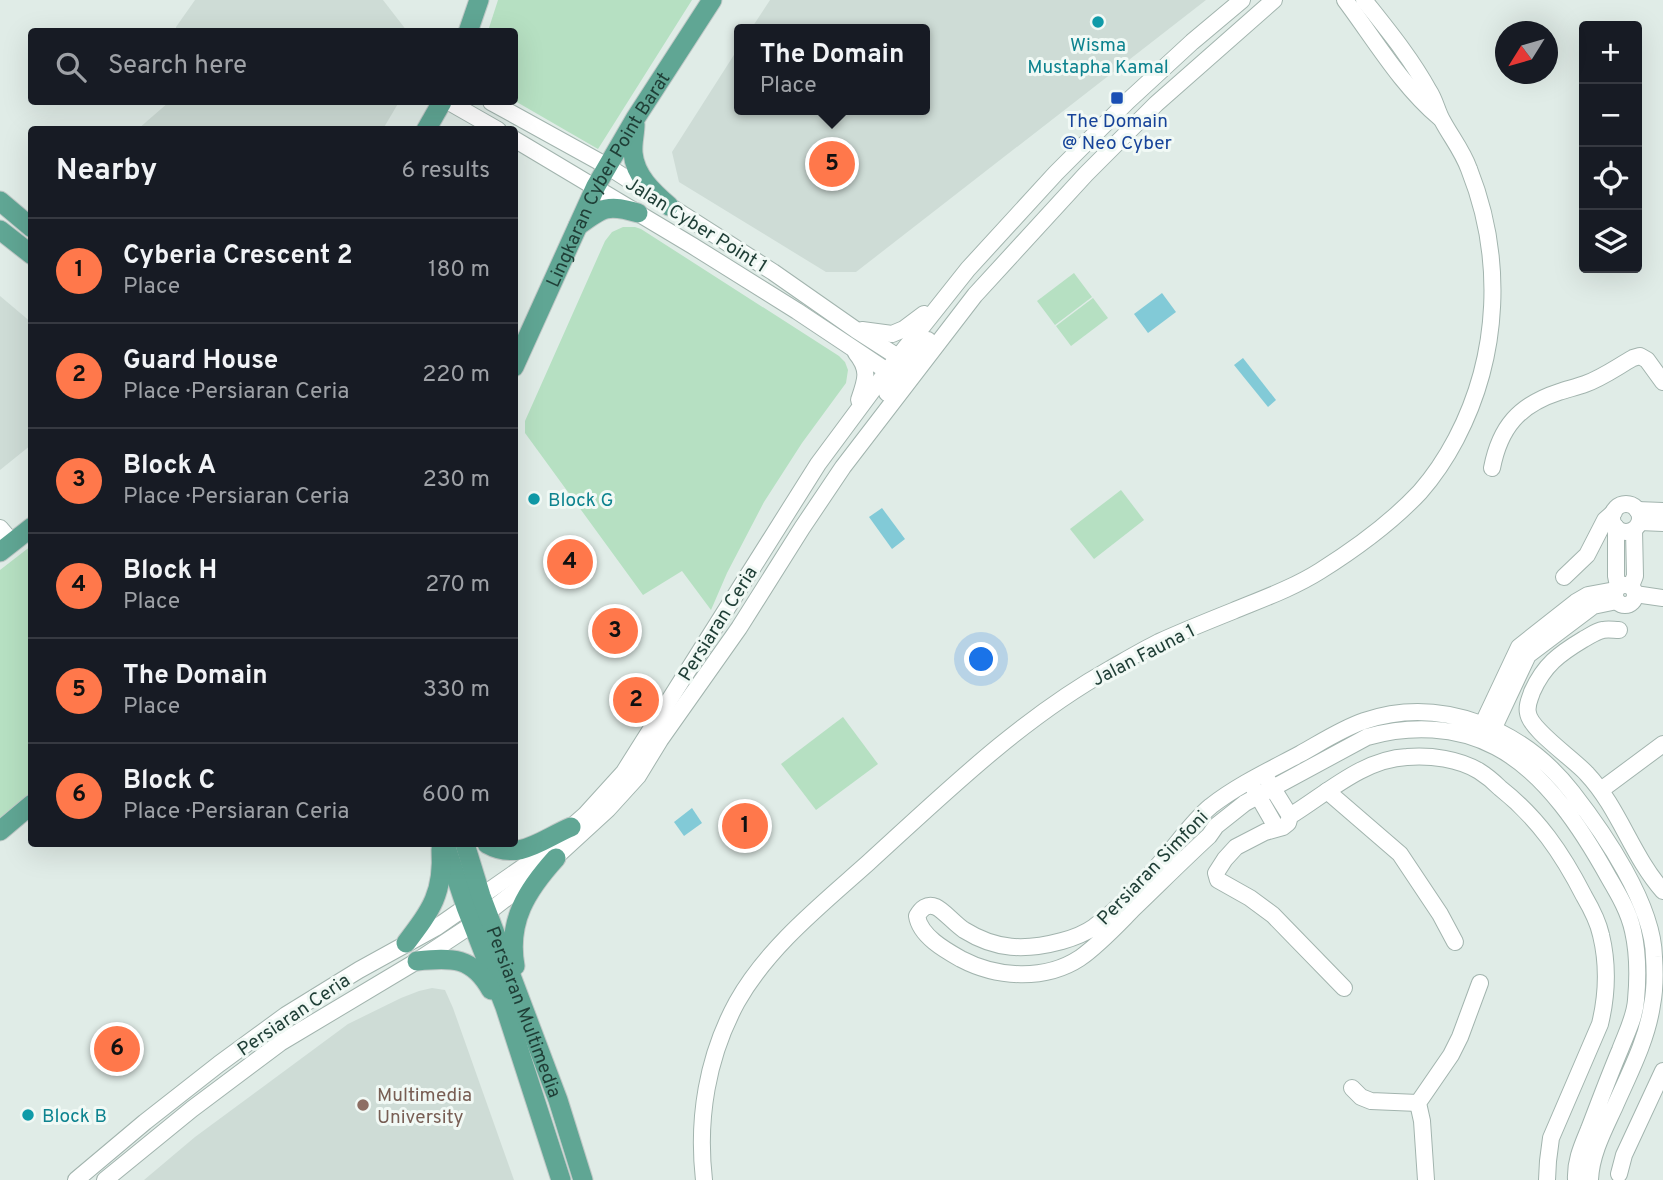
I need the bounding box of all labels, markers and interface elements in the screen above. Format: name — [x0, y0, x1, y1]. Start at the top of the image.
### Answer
marker: Wisma Mustapha Kamal — [1090, 14, 1106, 30]
north arrow — [1495, 21, 1558, 84]
map controls — [1579, 21, 1642, 273]
button: + — [1579, 21, 1642, 84]
popup — [734, 24, 930, 115]
search box — [28, 28, 518, 105]
place label: Wisma Mustapha Kamal — [1027, 34, 1169, 80]
text: The Domain — [760, 39, 904, 72]
icon: search — [52, 48, 90, 86]
text: Search here — [108, 50, 247, 83]
street label: Lingkaran Cyber Point Barat — [542, 68, 676, 291]
text: Place — [760, 72, 817, 101]
button: − — [1579, 84, 1642, 147]
marker: The Domain @ Neo Cyber — [1109, 90, 1125, 106]
place label: The Domain @ Neo Cyber — [1062, 110, 1173, 156]
pin: 5 — [809, 138, 855, 190]
button: locate — [1579, 147, 1642, 210]
text: Nearby — [56, 153, 157, 190]
text: 6 results — [402, 157, 490, 186]
street label: Jalan Cyber Point 1 — [621, 172, 771, 279]
button: layers — [1579, 210, 1642, 273]
text: Cyberia Crescent 2 — [123, 240, 353, 273]
text: 1 — [74, 256, 84, 285]
text: 180 m — [428, 256, 490, 285]
text: Place — [123, 273, 180, 302]
text: Guard House — [123, 345, 278, 378]
text: 2 — [72, 361, 86, 390]
text: 220 m — [422, 361, 490, 390]
text: Place · Persiaran Ceria — [123, 378, 349, 407]
text: Block A — [123, 450, 216, 483]
text: 3 — [72, 466, 86, 495]
text: 230 m — [423, 466, 490, 495]
text: Place · Persiaran Ceria — [123, 483, 349, 512]
place label: Block G — [548, 489, 613, 513]
marker: Block G — [526, 491, 542, 507]
pin: 4 — [547, 536, 593, 588]
text: Block H — [123, 555, 217, 588]
street label: Persiaran Ceria — [674, 562, 764, 686]
text: 4 — [72, 571, 86, 600]
text: 270 m — [425, 571, 490, 600]
text: Place — [123, 588, 180, 617]
pin: 3 — [592, 605, 638, 657]
street label: Jalan Fauna 1 — [1088, 619, 1200, 692]
your location — [964, 642, 998, 676]
text: The Domain — [123, 660, 268, 693]
pin: 2 — [613, 674, 659, 726]
text: 5 — [72, 676, 86, 705]
text: 330 m — [423, 676, 490, 705]
text: Place — [123, 693, 180, 722]
text: Block C — [123, 765, 215, 798]
text: 6 — [72, 781, 86, 810]
text: 600 m — [422, 781, 490, 810]
text: Place · Persiaran Ceria — [123, 798, 349, 827]
pin: 1 — [722, 800, 768, 852]
street label: Persiaran Simfoni — [1093, 806, 1214, 931]
street label: Persiaran Multimedia — [480, 923, 566, 1101]
street label: Persiaran Ceria — [233, 969, 355, 1062]
pin: 6 — [94, 1023, 140, 1075]
place label: Multimedia University — [377, 1084, 472, 1130]
marker: Multimedia University — [355, 1097, 371, 1113]
place label: Block B — [42, 1105, 107, 1129]
marker: Block B — [20, 1107, 36, 1123]

